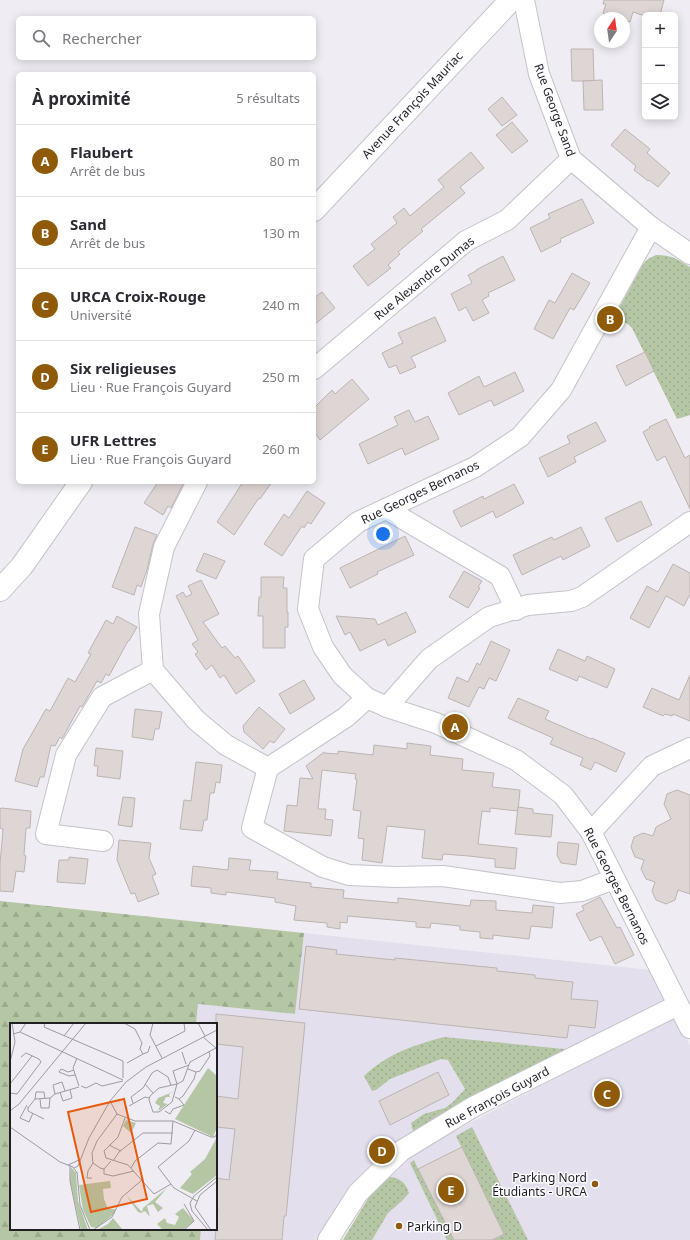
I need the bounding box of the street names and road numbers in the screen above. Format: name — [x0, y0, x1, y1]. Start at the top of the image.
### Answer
street label: Avenue François Mauriac — [358, 48, 466, 162]
street label: Rue George Sand — [530, 61, 580, 159]
street label: Rue Alexandre Dumas — [370, 232, 478, 324]
street label: Rue Georges Bernanos — [358, 456, 482, 528]
street label: Rue Georges Bernanos — [580, 824, 654, 948]
street label: Rue François Guyard — [442, 1062, 552, 1132]

